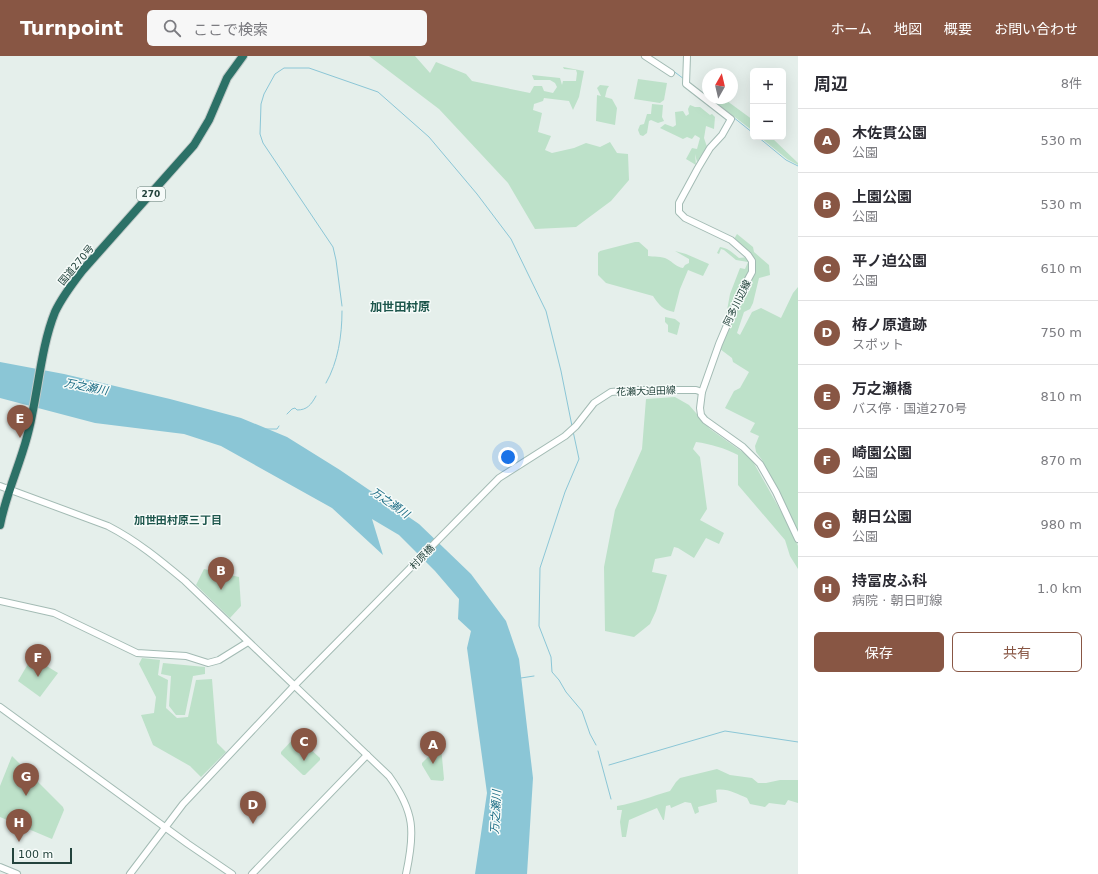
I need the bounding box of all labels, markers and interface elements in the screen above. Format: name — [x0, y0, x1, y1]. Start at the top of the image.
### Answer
search box — [147, 10, 427, 46]
text: Turnpoint — [20, 17, 123, 39]
icon: search — [161, 17, 183, 39]
text: ここで検索 — [193, 21, 268, 39]
text: ホーム — [830, 21, 872, 37]
text: 地図 — [894, 21, 922, 37]
text: 概要 — [944, 21, 972, 37]
text: お問い合わせ — [994, 21, 1078, 37]
north arrow — [702, 68, 738, 104]
map controls — [750, 68, 786, 140]
button: + — [750, 68, 786, 104]
text: 周辺 — [814, 74, 848, 94]
text: 8件 — [1061, 76, 1082, 91]
button: − — [750, 104, 786, 140]
text: 木佐貫公園 — [852, 124, 927, 142]
text: A — [822, 133, 832, 148]
text: 530 m — [1040, 133, 1082, 148]
text: 公園 — [852, 145, 878, 160]
road number: 270 — [137, 187, 165, 201]
text: 上園公園 — [852, 188, 912, 206]
text: B — [822, 197, 832, 212]
text: 530 m — [1040, 197, 1082, 212]
text: 公園 — [852, 209, 878, 224]
street label: 国道270号 — [56, 243, 96, 287]
text: 平ノ迫公園 — [852, 252, 927, 270]
text: C — [822, 261, 832, 276]
text: 610 m — [1040, 261, 1082, 276]
text: 公園 — [852, 273, 878, 288]
street label: 阿多川辺線 — [721, 278, 753, 328]
district label: 加世田村原 — [370, 300, 430, 314]
text: 栫ノ原遺跡 — [852, 316, 927, 334]
text: D — [822, 325, 832, 340]
text: 750 m — [1040, 325, 1082, 340]
text: スポット — [852, 337, 904, 352]
water label: 万之瀬川 — [63, 376, 110, 398]
text: 万之瀬橋 — [852, 380, 912, 398]
street label: 花瀬大迫田線 — [616, 384, 676, 398]
text: E — [823, 389, 831, 404]
text: 810 m — [1040, 389, 1082, 404]
text: バス停 · 国道270号 — [852, 401, 967, 416]
pin: E — [7, 405, 33, 438]
text: 崎園公園 — [852, 444, 912, 462]
your location — [498, 447, 518, 467]
text: F — [823, 453, 831, 468]
text: 870 m — [1040, 453, 1082, 468]
text: 公園 — [852, 465, 878, 480]
water label: 万之瀬川 — [368, 485, 413, 522]
text: 朝日公園 — [852, 508, 912, 526]
district label: 加世田村原三丁目 — [134, 514, 222, 527]
text: G — [822, 517, 832, 532]
text: 980 m — [1040, 517, 1082, 532]
text: 公園 — [852, 529, 878, 544]
street label: 村原橋 — [408, 542, 436, 572]
pin: B — [208, 557, 234, 590]
text: 持冨皮ふ科 — [852, 572, 927, 590]
text: H — [822, 581, 832, 596]
text: 1.0 km — [1037, 581, 1082, 596]
text: 病院 · 朝日町線 — [852, 593, 942, 608]
button: 保存 — [814, 632, 944, 672]
button: 共有 — [952, 632, 1082, 672]
pin: F — [25, 644, 51, 677]
pin: C — [291, 728, 317, 761]
pin: A — [420, 731, 446, 764]
pin: G — [13, 763, 39, 796]
water label: 万之瀬川 — [488, 789, 504, 834]
pin: D — [240, 791, 266, 824]
pin: H — [6, 809, 32, 842]
scale bar — [12, 846, 72, 865]
text: 100 m — [18, 848, 53, 861]

